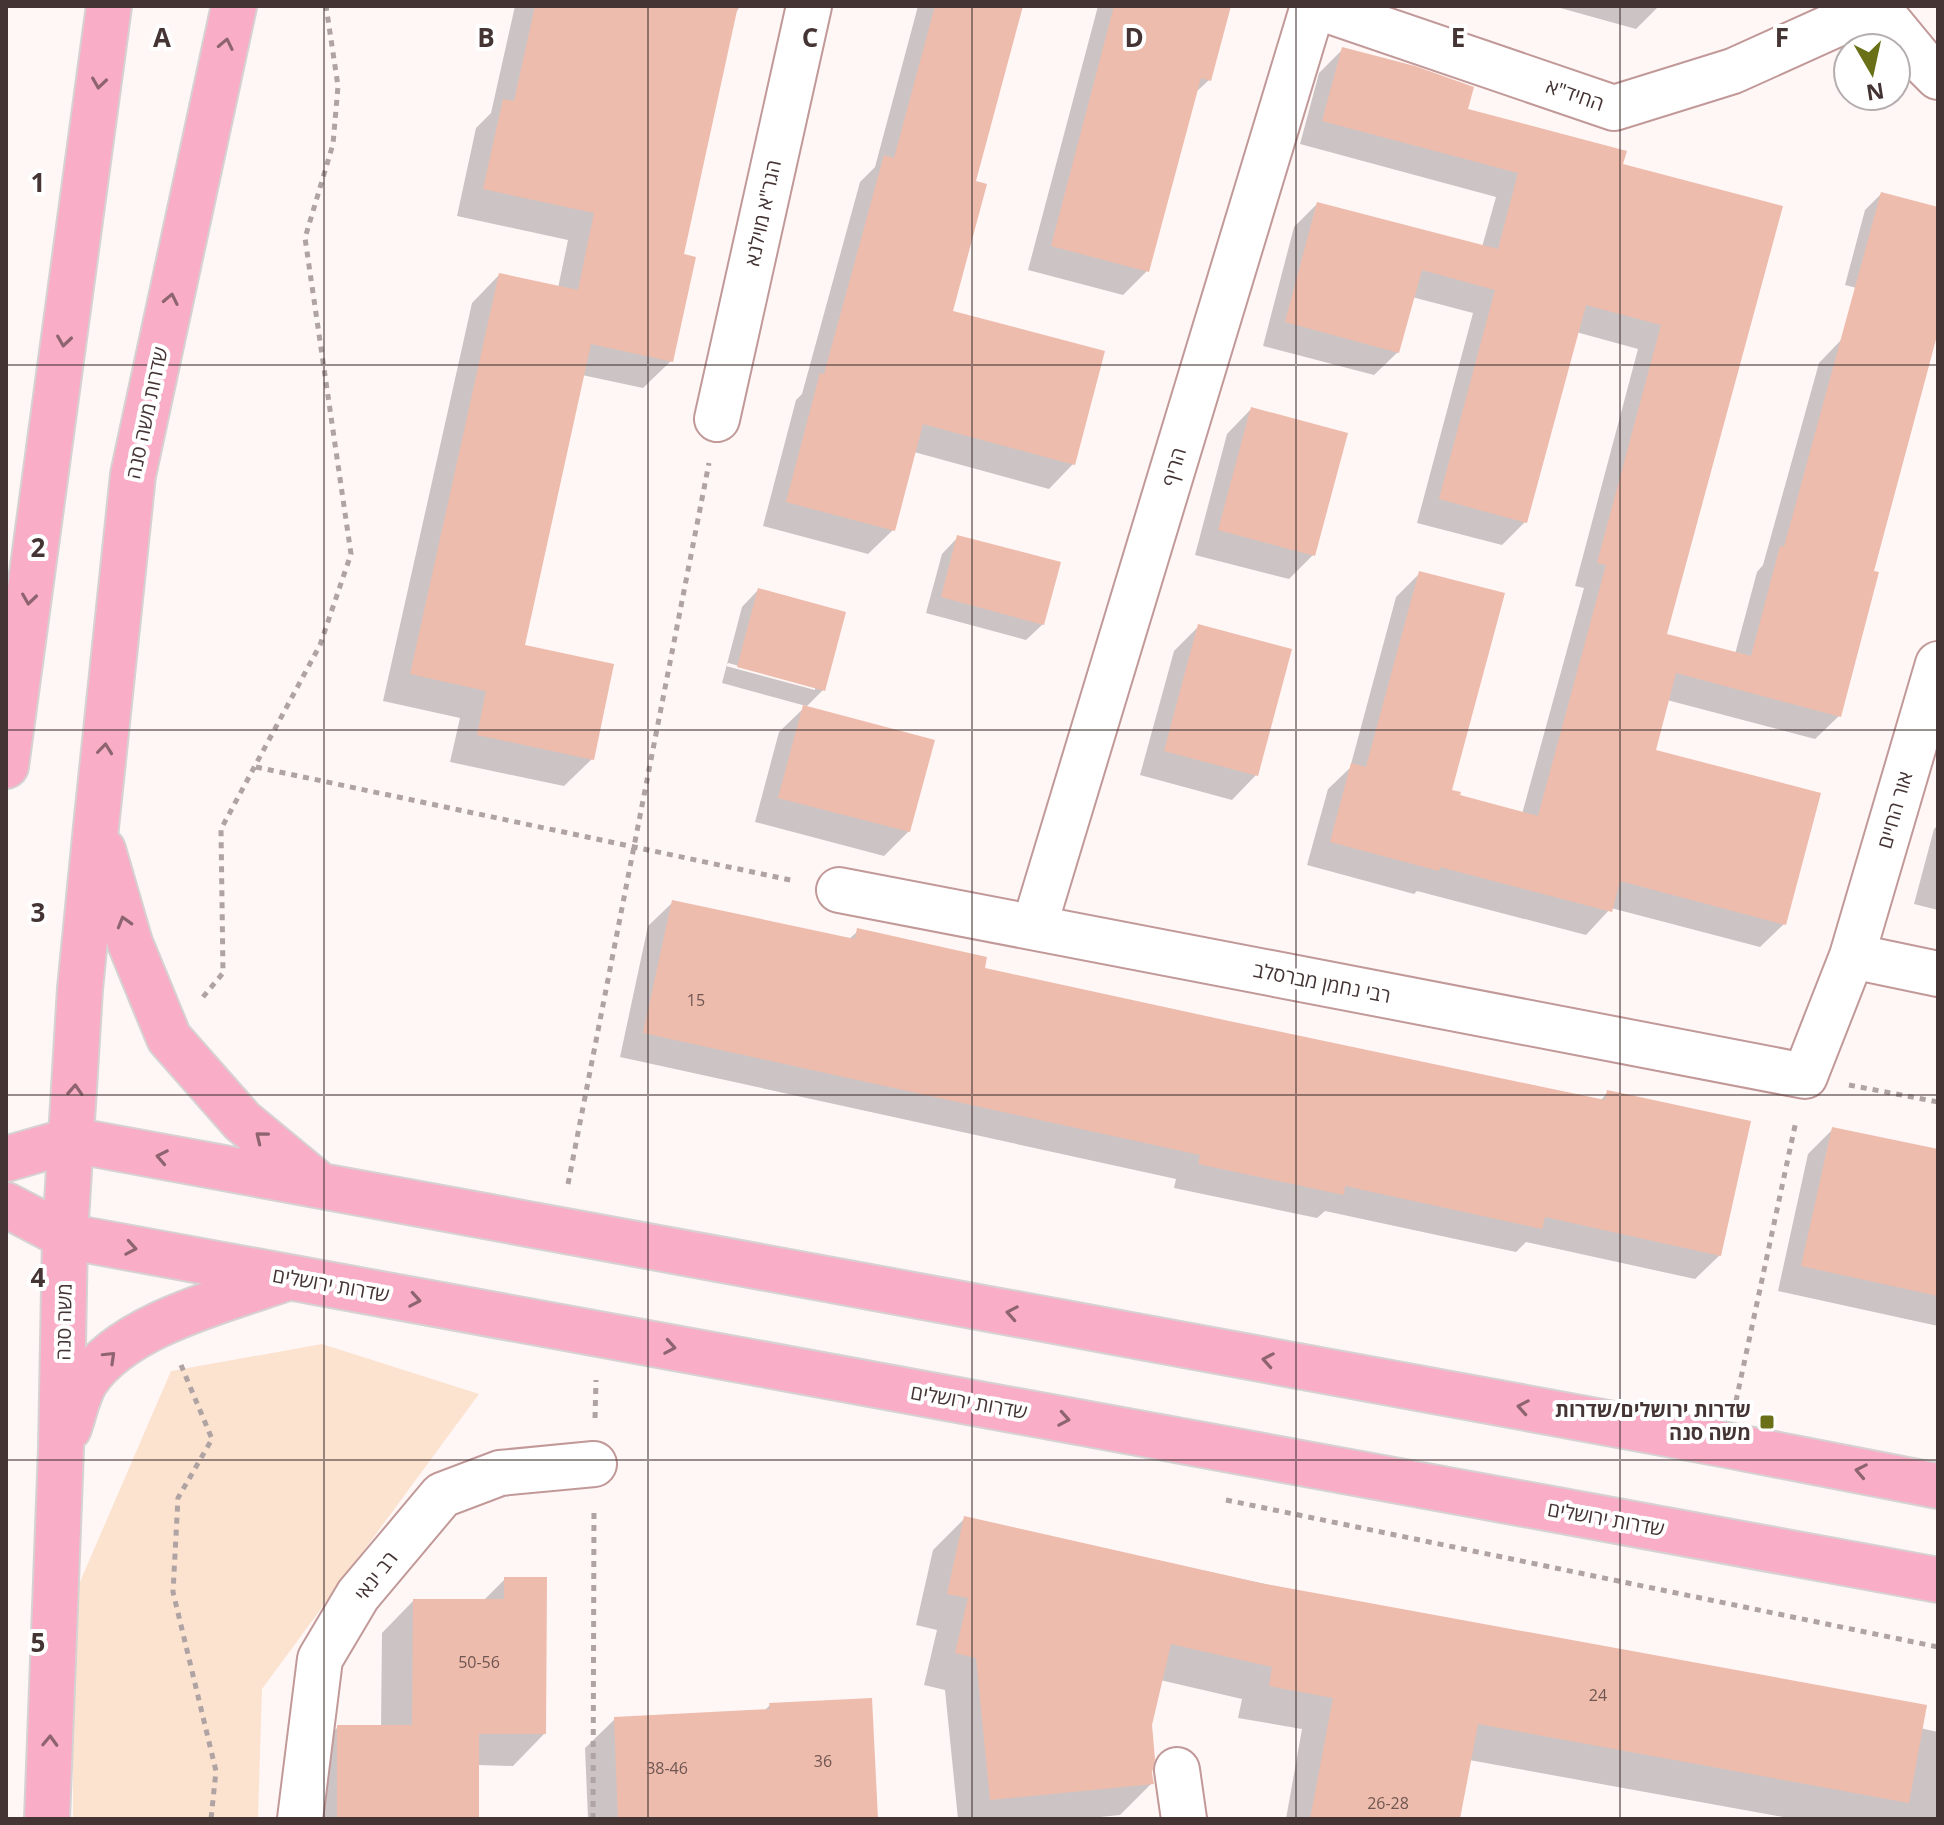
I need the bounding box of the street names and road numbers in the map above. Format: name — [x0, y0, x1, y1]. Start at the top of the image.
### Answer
street label: החיד"א — [1543, 72, 1608, 117]
street label: הגר"א מוילנא — [738, 157, 787, 268]
street label: שדרות משה סנה — [119, 344, 174, 482]
street label: הריף — [1155, 444, 1192, 490]
street label: אור החיים — [1871, 768, 1918, 852]
street label: רבי נחמן מברסלב — [1251, 956, 1393, 1009]
street label: שדרות ירושלים — [271, 1261, 392, 1308]
street label: משה סנה — [49, 1283, 78, 1361]
street label: שדרות ירושלים — [909, 1378, 1030, 1425]
street label: שדרות ירושלים — [1546, 1495, 1667, 1542]
street label: רב ינאי — [348, 1545, 403, 1606]

